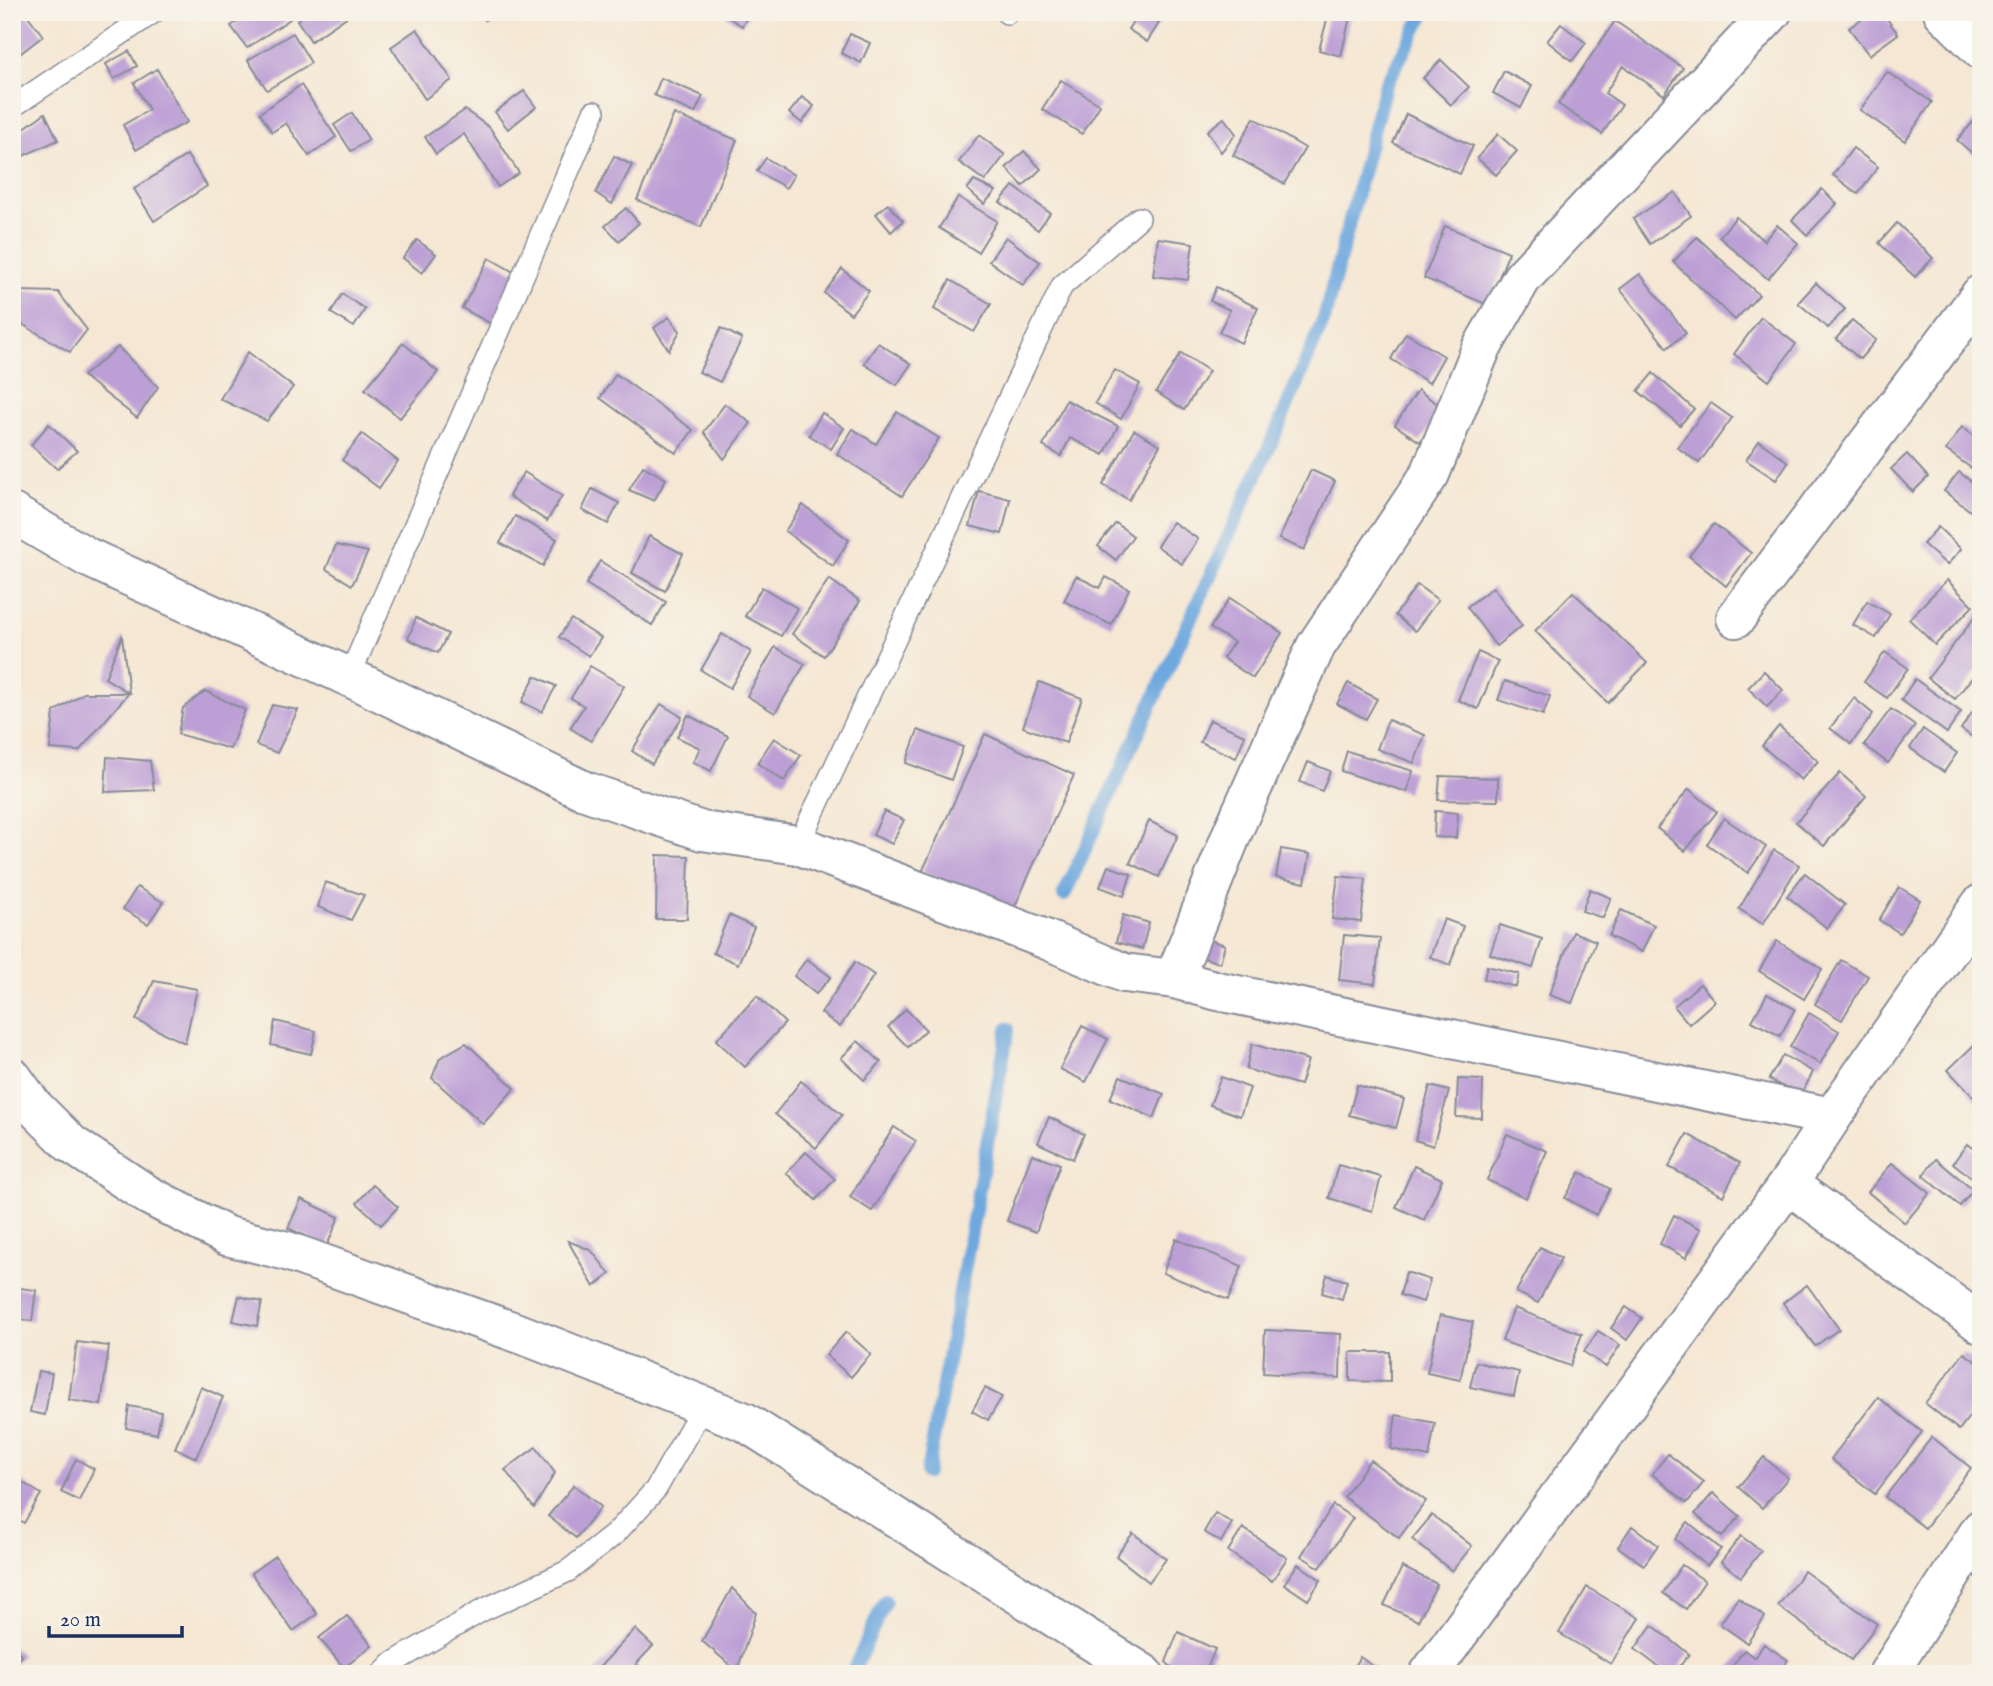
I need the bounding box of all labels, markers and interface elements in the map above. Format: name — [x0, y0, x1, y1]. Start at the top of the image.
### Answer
scale bar — [49, 1595, 182, 1639]
text: 20 m — [60, 1607, 101, 1634]

